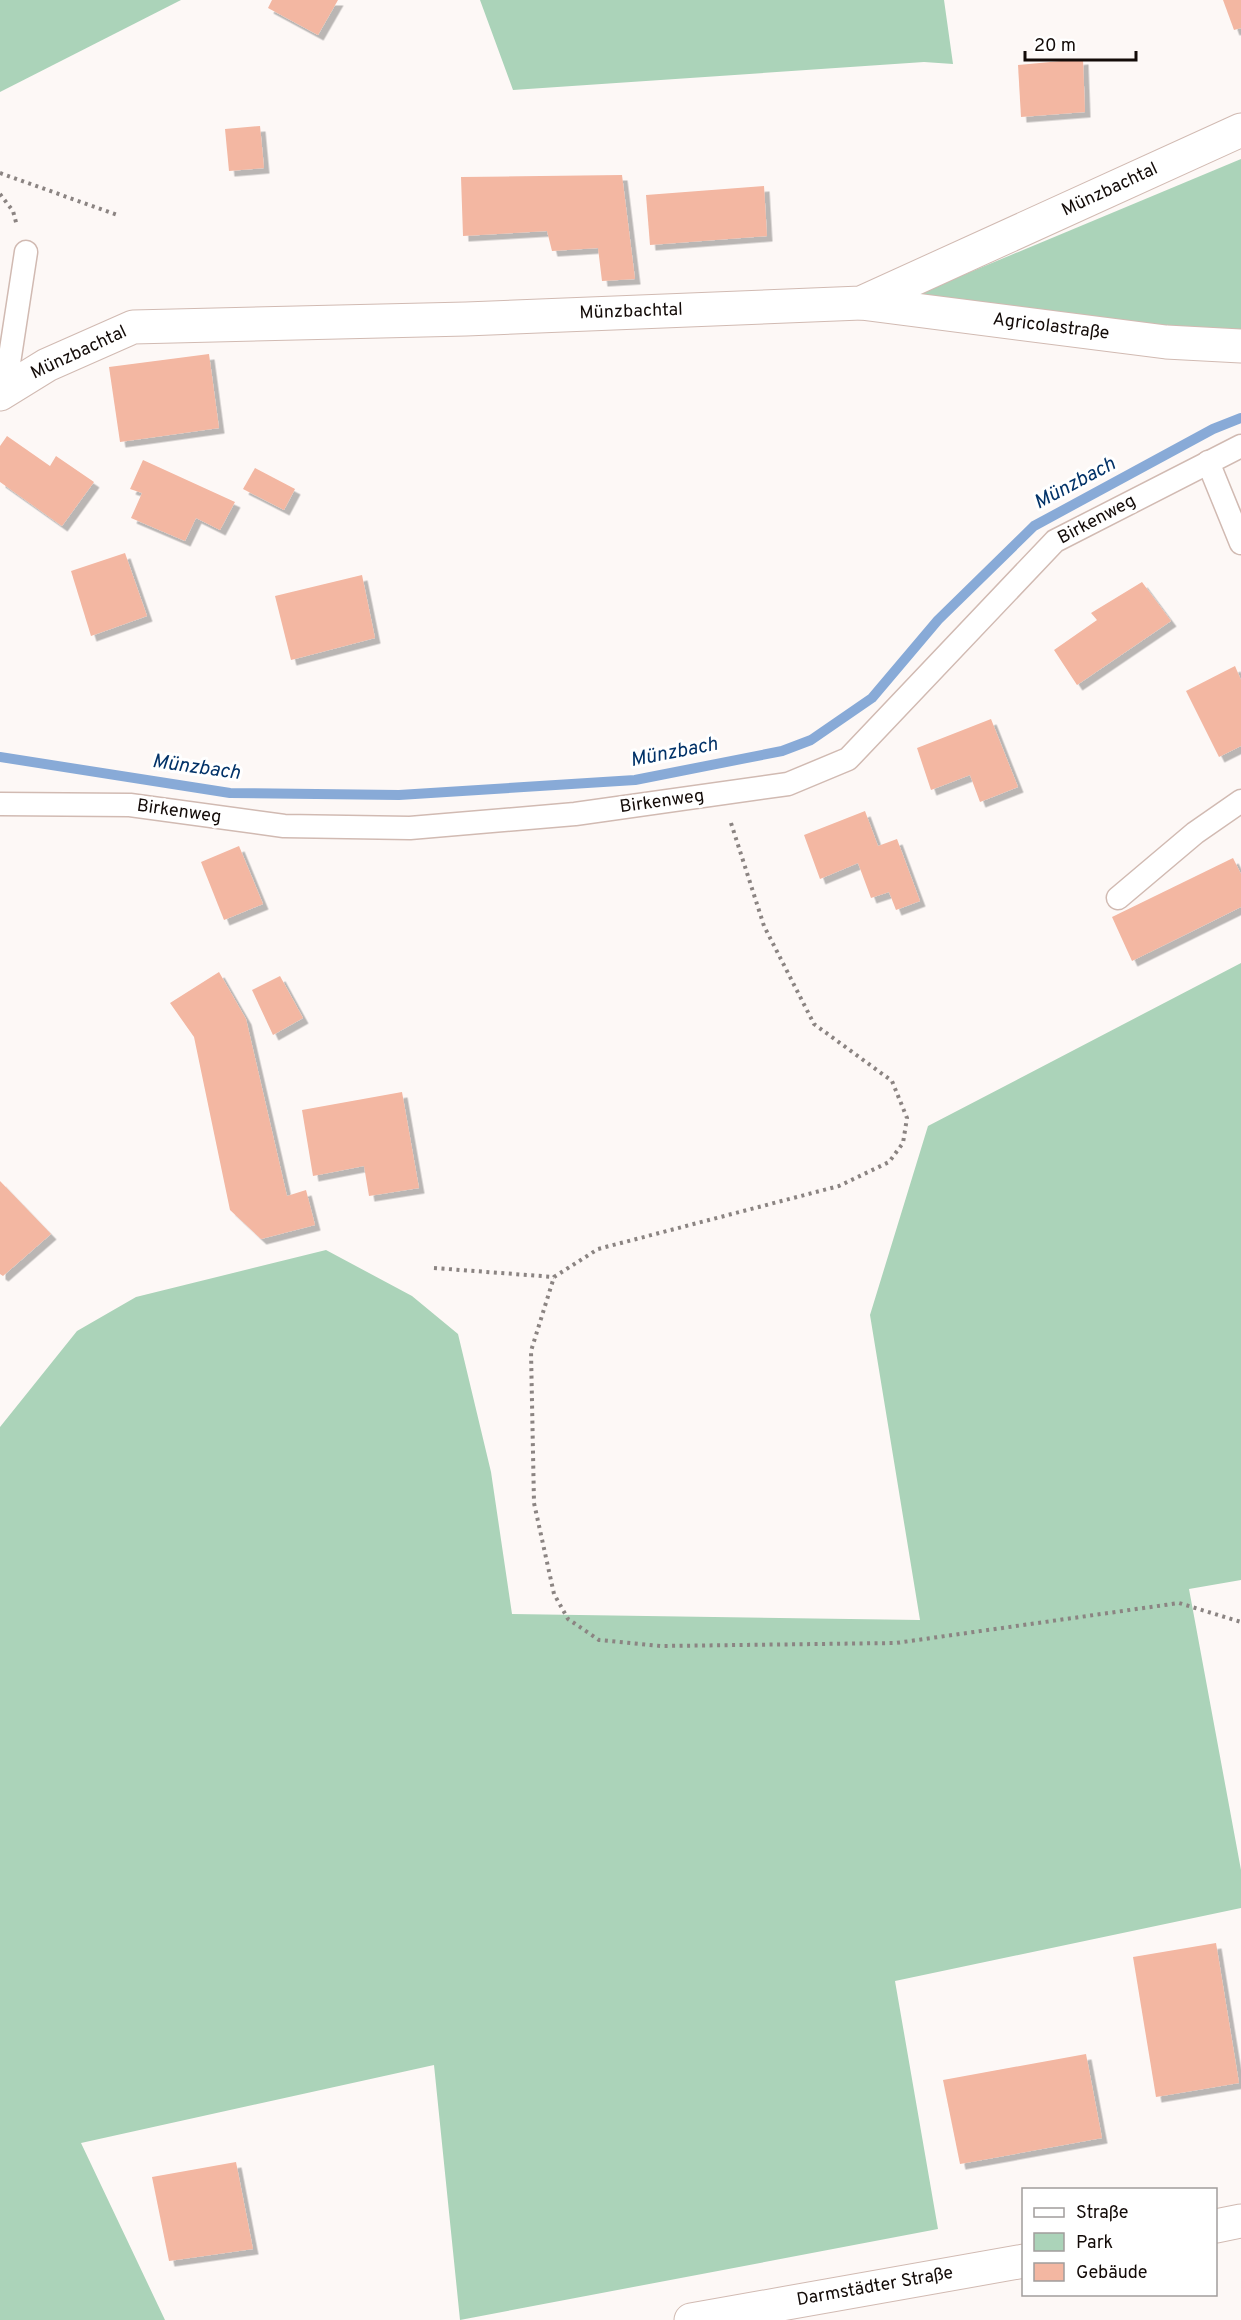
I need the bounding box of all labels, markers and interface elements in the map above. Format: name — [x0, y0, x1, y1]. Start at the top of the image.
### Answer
scale bar — [1025, 24, 1136, 62]
text: 20 m — [1034, 35, 1076, 58]
street label: Münzbachtal — [1058, 158, 1162, 222]
street label: Münzbachtal — [579, 299, 683, 325]
street label: Agricolastraße — [991, 308, 1111, 346]
street label: Münzbachtal — [27, 321, 131, 385]
water label: Münzbach — [1030, 452, 1120, 516]
street label: Birkenweg — [1054, 490, 1140, 550]
water label: Münzbach — [628, 732, 720, 774]
water label: Münzbach — [150, 749, 242, 787]
street label: Birkenweg — [618, 785, 706, 819]
street label: Birkenweg — [135, 795, 223, 829]
legend — [1022, 2188, 1217, 2296]
text: Straße — [1076, 2202, 1128, 2225]
text: Park — [1076, 2232, 1113, 2255]
street label: Darmstädter Straße — [795, 2262, 955, 2312]
text: Gebäude — [1076, 2262, 1148, 2285]

